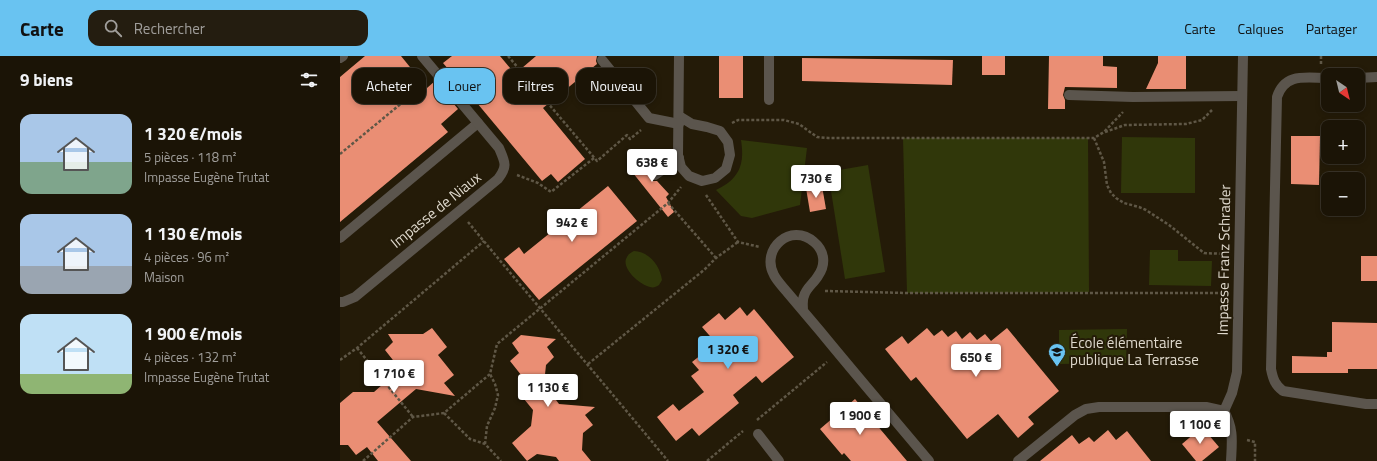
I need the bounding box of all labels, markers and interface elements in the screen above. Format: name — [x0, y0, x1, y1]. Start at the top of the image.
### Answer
search box — [88, 10, 368, 46]
text: Carte — [20, 14, 64, 43]
icon: search — [102, 17, 124, 39]
text: Rechercher — [134, 17, 205, 40]
text: Carte — [1184, 18, 1216, 39]
text: Calques — [1238, 18, 1284, 39]
text: Partager — [1306, 18, 1357, 39]
text: 9 biens — [20, 67, 73, 93]
chip: Acheter — [352, 68, 426, 104]
chip: Louer — [434, 68, 495, 104]
chip: Filtres — [503, 68, 568, 104]
chip: Nouveau — [576, 68, 656, 104]
north arrow — [1321, 68, 1365, 112]
map controls — [1321, 68, 1365, 216]
icon: filters — [298, 69, 320, 91]
button: + — [1321, 120, 1365, 164]
text: 1 320 €/mois — [144, 121, 242, 147]
icon: home — [52, 130, 100, 178]
text: 5 pièces · 118 m² — [144, 147, 236, 167]
pin: 638 € — [624, 149, 680, 183]
text: 638 € — [636, 152, 668, 172]
pin: 730 € — [788, 165, 844, 199]
street label: Impasse de Niaux — [385, 166, 486, 253]
text: Impasse Eugène Trutat — [144, 167, 269, 187]
text: 730 € — [800, 168, 832, 188]
button: − — [1321, 172, 1365, 216]
street label: Impasse Franz Schrader — [1211, 184, 1236, 336]
pin: 942 € — [544, 209, 600, 243]
text: 942 € — [556, 212, 588, 232]
text: 1 130 €/mois — [144, 221, 242, 247]
icon: home — [52, 230, 100, 278]
text: 4 pièces · 96 m² — [144, 247, 229, 267]
text: Maison — [144, 267, 184, 287]
text: 1 900 €/mois — [144, 321, 242, 347]
icon: home — [52, 330, 100, 378]
place label: École élémentaire publique La Terrasse — [1070, 331, 1199, 371]
pin: 1 320 € — [691, 336, 765, 370]
text: 1 320 € — [707, 339, 749, 359]
school or university icon: École élémentaire publique La Terrasse — [1047, 342, 1067, 367]
pin: 650 € — [948, 344, 1004, 378]
text: 4 pièces · 132 m² — [144, 347, 236, 367]
text: 650 € — [960, 347, 992, 367]
pin: 1 710 € — [357, 360, 431, 394]
text: 1 710 € — [373, 363, 415, 383]
text: Impasse Eugène Trutat — [144, 367, 269, 387]
pin: 1 130 € — [511, 374, 585, 408]
text: 1 130 € — [527, 377, 569, 397]
pin: 1 900 € — [823, 402, 897, 436]
text: 1 900 € — [839, 405, 881, 425]
pin: 1 100 € — [1163, 411, 1237, 445]
text: 1 100 € — [1179, 414, 1221, 434]

